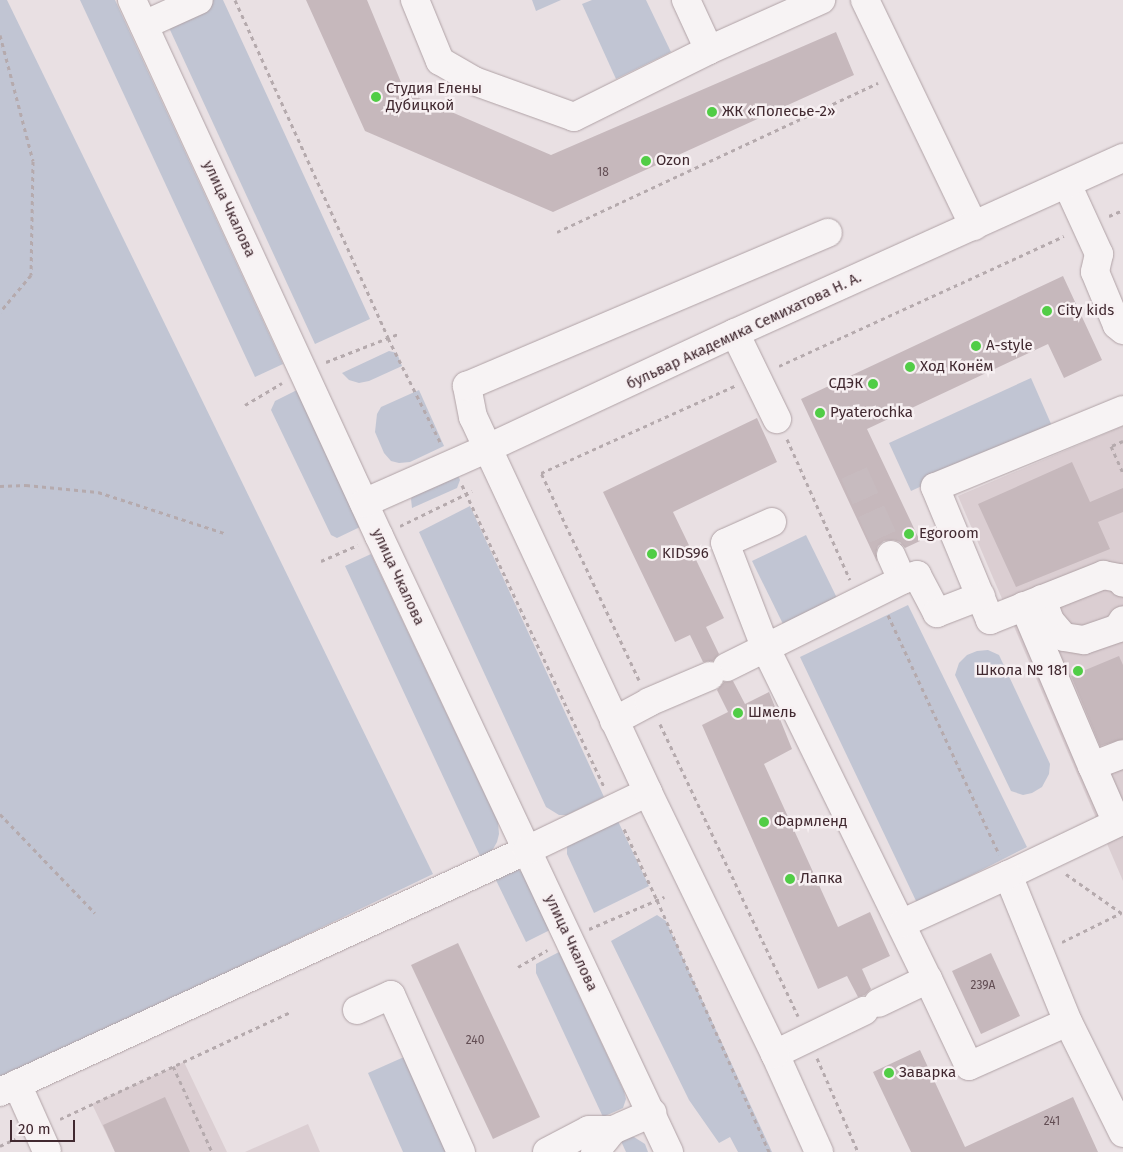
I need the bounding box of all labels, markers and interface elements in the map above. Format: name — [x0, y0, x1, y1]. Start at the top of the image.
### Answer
place label: Студия Елены Дубицкой — [386, 79, 482, 114]
marker: Студия Елены Дубицкой — [370, 91, 382, 103]
place label: ЖК «Полесье-2» — [722, 103, 835, 121]
marker: ЖК «Полесье-2» — [706, 106, 718, 118]
place label: Ozon — [656, 152, 690, 170]
marker: Ozon — [640, 155, 652, 167]
street label: улица Чкалова — [199, 158, 259, 260]
house number: 18 — [597, 166, 609, 180]
street label: бульвар Академика Семихатова Н. А. — [624, 269, 864, 393]
place label: City kids — [1057, 302, 1114, 320]
marker: City kids — [1041, 305, 1053, 317]
place label: A-style — [986, 337, 1033, 355]
marker: A-style — [970, 340, 982, 352]
place label: Ход Конём — [920, 358, 993, 376]
marker: Ход Конём — [904, 361, 916, 373]
place label: СДЭК — [829, 375, 863, 393]
marker: СДЭК — [867, 378, 879, 390]
place label: Pyaterochka — [830, 404, 913, 422]
marker: Pyaterochka — [814, 407, 826, 419]
place label: Egoroom — [919, 525, 979, 543]
street label: улица Чкалова — [368, 526, 428, 628]
marker: Egoroom — [903, 528, 915, 540]
place label: KIDS96 — [662, 545, 709, 563]
marker: KIDS96 — [646, 548, 658, 560]
place label: Школа № 181 — [975, 662, 1068, 680]
marker: Школа № 181 — [1072, 665, 1084, 677]
place label: Шмель — [748, 704, 796, 722]
marker: Шмель — [732, 707, 744, 719]
place label: Фармленд — [774, 813, 847, 831]
marker: Фармленд — [758, 816, 770, 828]
place label: Лапка — [800, 870, 843, 888]
marker: Лапка — [784, 873, 796, 885]
street label: улица Чкалова — [541, 892, 601, 994]
house number: 239А — [971, 979, 995, 993]
house number: 240 — [466, 1034, 484, 1048]
place label: Заварка — [899, 1064, 956, 1082]
marker: Заварка — [883, 1067, 895, 1079]
scale bar — [12, 1110, 78, 1142]
house number: 241 — [1044, 1115, 1060, 1129]
text: 20 m — [18, 1120, 51, 1138]

